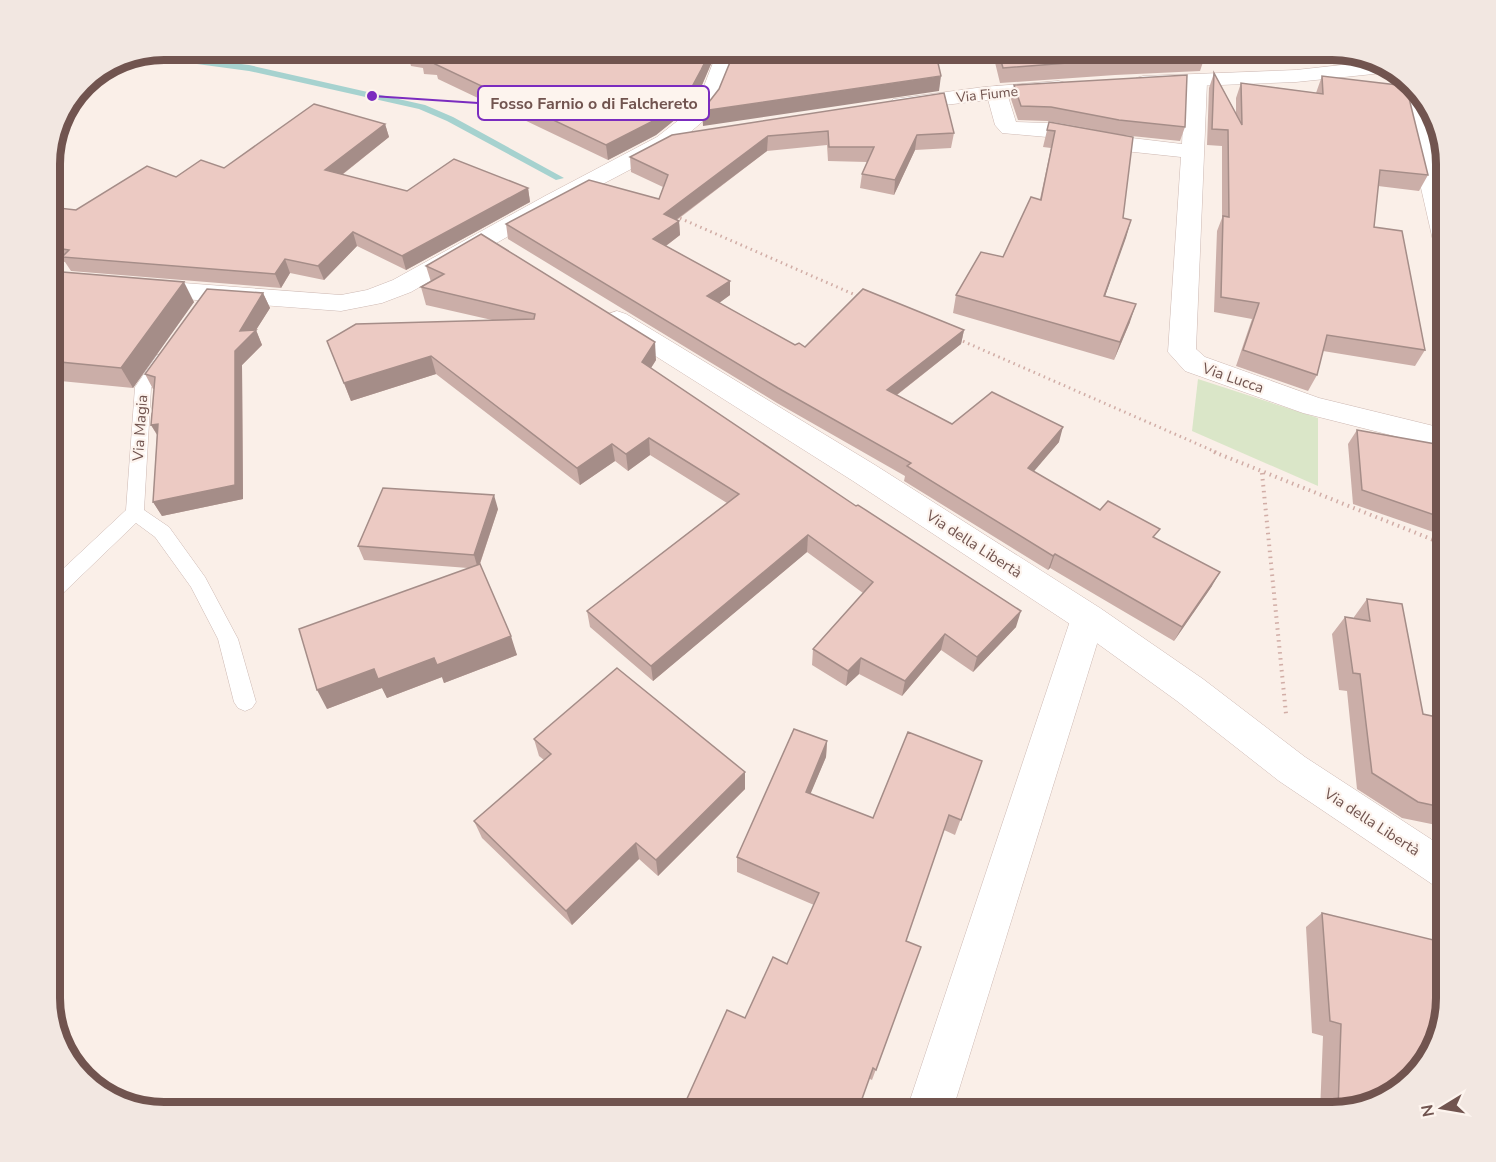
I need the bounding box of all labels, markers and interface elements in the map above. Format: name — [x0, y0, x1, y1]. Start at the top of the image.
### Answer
street label: Via Fiume — [954, 82, 1019, 107]
callout: Fosso Farnio o di Falchereto — [478, 86, 709, 120]
text: Fosso Farnio o di Falchereto — [490, 93, 698, 115]
street label: Via Lucca — [1199, 358, 1266, 398]
street label: Via Magia — [128, 394, 152, 463]
street label: Via della Libertà — [921, 505, 1026, 582]
street label: Via della Libertà — [1319, 783, 1424, 860]
north arrow — [1412, 1078, 1472, 1138]
text: N — [1416, 1103, 1440, 1119]

